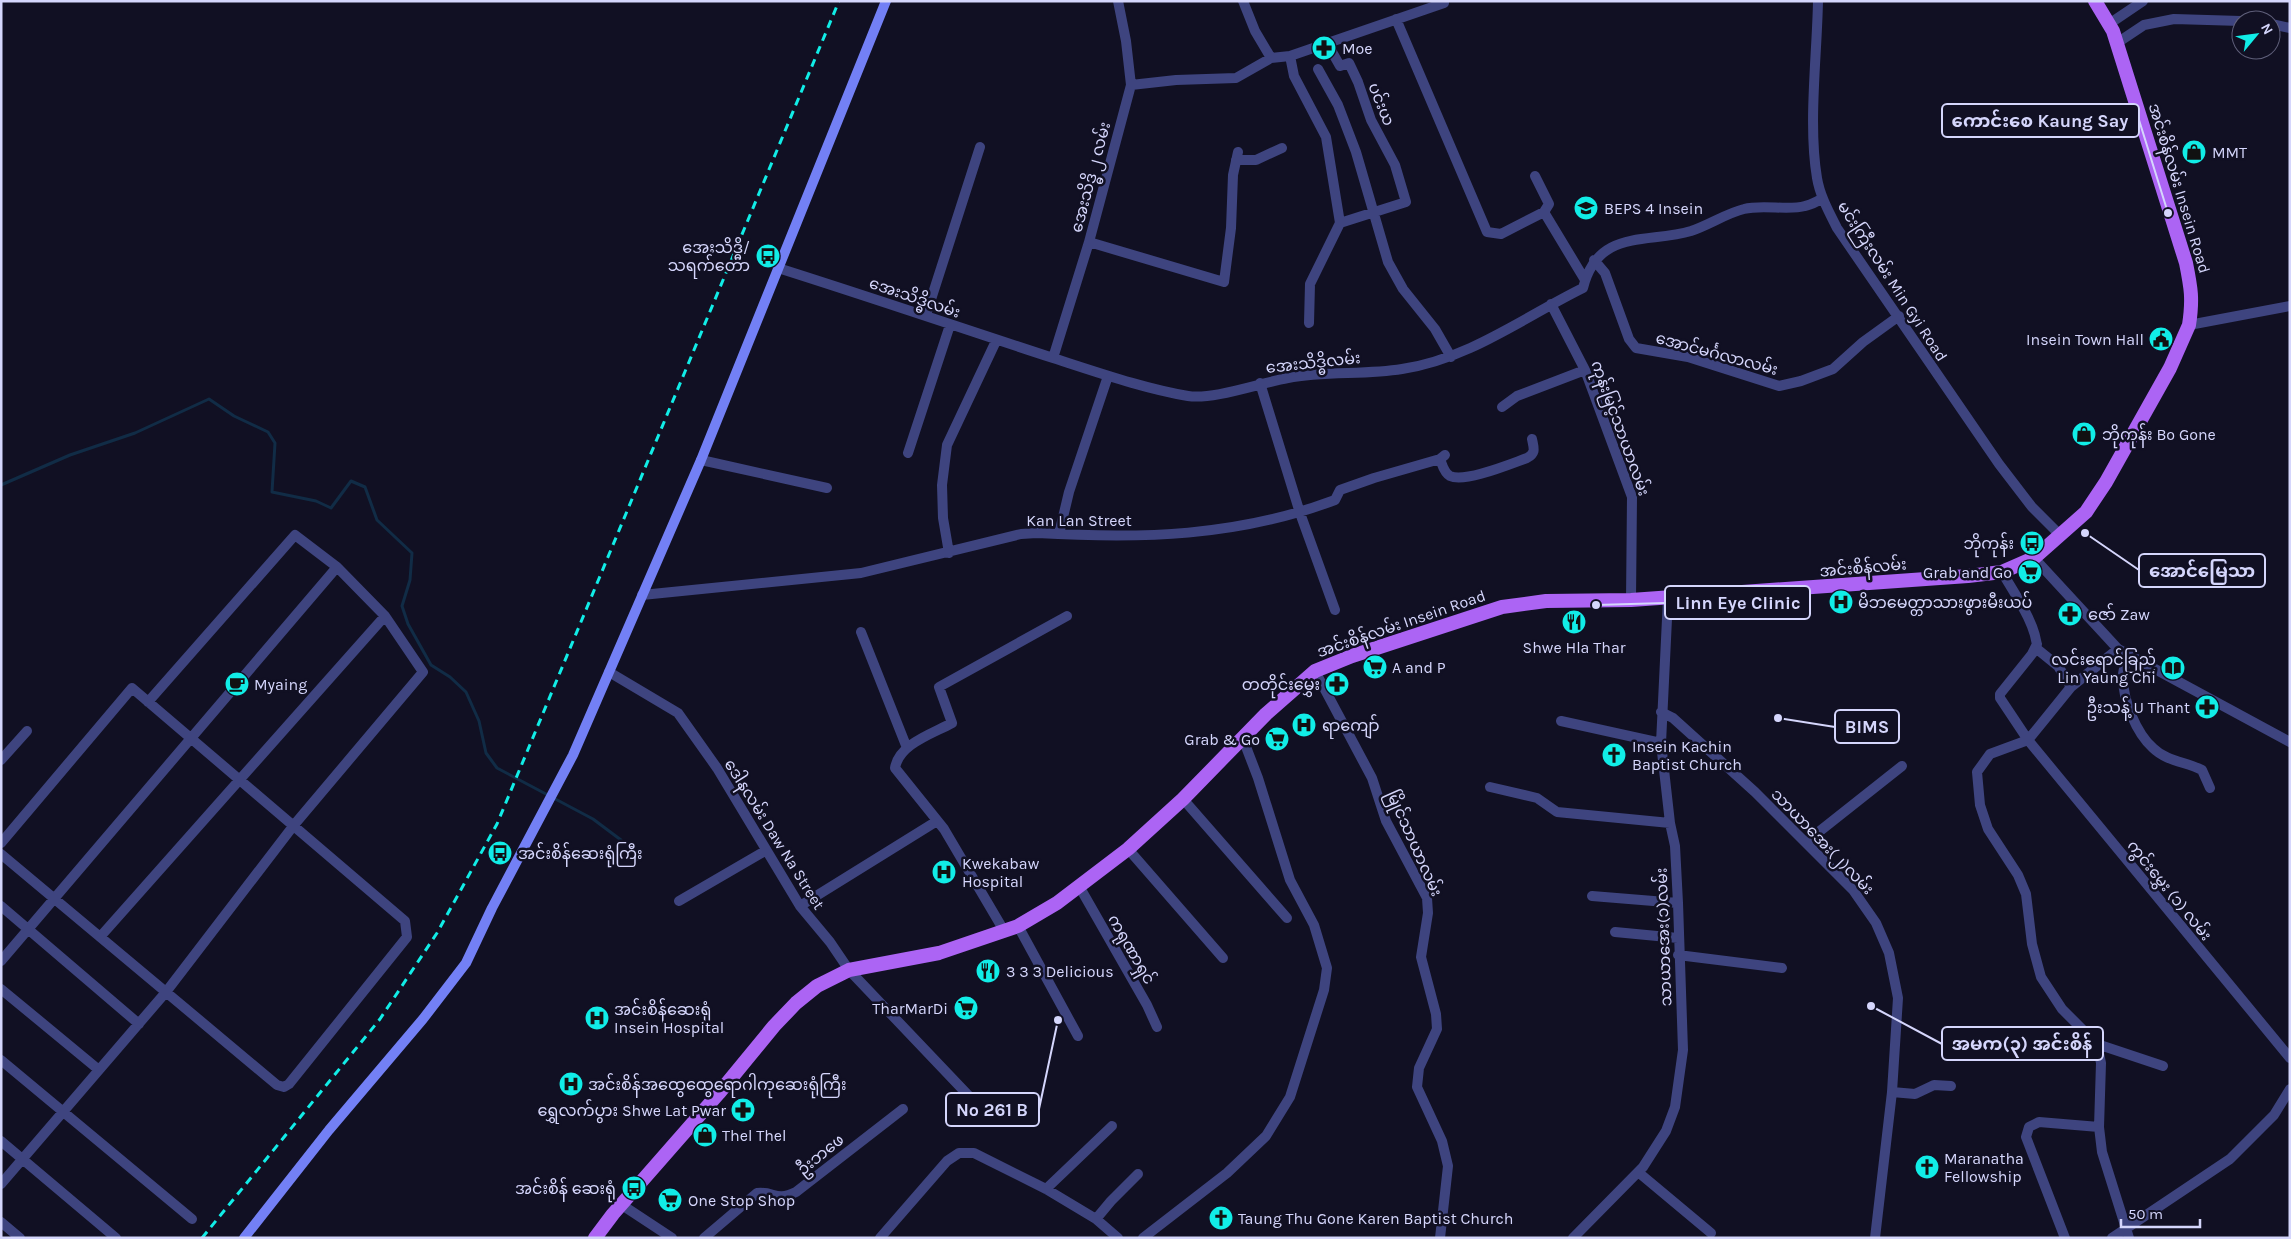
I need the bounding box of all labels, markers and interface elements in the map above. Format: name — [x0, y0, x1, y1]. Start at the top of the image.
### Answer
north arrow — [2231, 10, 2281, 60]
text: N — [2257, 20, 2277, 37]
pharmacy icon: Moe — [1311, 35, 1337, 61]
place label: Moe — [1342, 39, 1373, 58]
street label: ပင်းယ — [1364, 79, 1401, 129]
street label: အင်းစိန်လမ်း Insein Road — [2141, 100, 2216, 277]
callout: ကောင်းစေ Kaung Say — [1942, 104, 2139, 137]
text: ကောင်းစေ Kaung Say — [1952, 109, 2128, 132]
street label: အေးသိဒ္ဓိ ၂ လမ်း — [1065, 119, 1119, 236]
shop icon: MMT — [2181, 139, 2207, 165]
place label: MMT — [2212, 143, 2247, 162]
school or university icon: BEPS 4 Insein — [1573, 195, 1599, 221]
street label: မင်းကြီးလမ်း Min Gyi Road — [1830, 197, 1953, 367]
place label: BEPS 4 Insein — [1604, 199, 1703, 218]
place label: အေးသိဒ္ဓိ/ သရက်တော — [668, 237, 750, 279]
bus stop icon: အေးသိဒ္ဓိ/ သရက်တော — [755, 243, 781, 269]
street label: အေးသိဒ္ဓိလမ်း — [865, 271, 964, 326]
street label: အောင်မင်္ဂလာလမ်း — [1654, 326, 1781, 379]
public building icon: Insein Town Hall — [2148, 326, 2174, 352]
place label: Insein Town Hall — [2026, 330, 2144, 349]
street label: အေးသိဒ္ဓိလမ်း — [1265, 346, 1362, 381]
street label: ကုန်းမြင့်သာယာလမ်း — [1583, 357, 1656, 500]
shop icon: ဘိုကုန်း Bo Gone — [2071, 421, 2097, 447]
place label: ဘိုကုန်း Bo Gone — [2102, 423, 2216, 449]
street label: Kan Lan Street — [1026, 511, 1132, 530]
bus stop icon: ဘိုကုန်း — [2019, 530, 2045, 556]
place label: ဘိုကုန်း — [1963, 532, 2014, 558]
street label: အင်းစိန်လမ်း — [1819, 552, 1908, 585]
callout: အောင်မြေသာ — [2139, 554, 2265, 587]
supermarket icon: Grab and Go — [2017, 559, 2043, 585]
text: အောင်မြေသာ — [2149, 559, 2255, 585]
place label: Grab and Go — [1923, 563, 2012, 582]
street label: အင်းစိန်လမ်း Insein Road — [1314, 584, 1489, 665]
callout: Linn Eye Clinic — [1665, 586, 1810, 619]
hospital icon: မိဘမေတ္တာသားဖွားမီးယပ် — [1828, 589, 1854, 615]
place label: မိဘမေတ္တာသားဖွားမီးယပ် — [1858, 591, 2032, 616]
text: Linn Eye Clinic — [1676, 592, 1800, 614]
pharmacy icon: ဇော် Zaw — [2057, 601, 2083, 627]
place label: ဇော် Zaw — [2088, 603, 2150, 624]
restaurant icon: Shwe Hla Thar — [1561, 609, 1587, 635]
place label: Shwe Hla Thar — [1523, 638, 1626, 657]
place label: လင်းရောင်ခြည် Lin Yaung Chi — [2051, 648, 2156, 687]
supermarket icon: A and P — [1362, 654, 1388, 680]
library icon: လင်းရောင်ခြည် Lin Yaung Chi — [2160, 655, 2186, 681]
place label: A and P — [1392, 658, 1446, 677]
cafe icon: Myaing — [224, 671, 250, 697]
pharmacy icon: တတိုင်းမွှေး — [1324, 671, 1350, 697]
place label: တတိုင်းမွှေး — [1242, 673, 1320, 699]
place label: Myaing — [254, 675, 307, 694]
pharmacy icon: ဦးသန့် U Thant — [2194, 694, 2220, 720]
place label: ဦးသန့် U Thant — [2087, 696, 2190, 721]
callout: BIMS — [1835, 710, 1899, 743]
hospital icon: ရာကျော် — [1291, 712, 1317, 738]
place label: ရာကျော် — [1322, 714, 1380, 739]
text: BIMS — [1845, 716, 1889, 738]
supermarket icon: Grab & Go — [1264, 726, 1290, 752]
place label: Grab & Go — [1184, 730, 1260, 749]
place label: Insein Kachin Baptist Church — [1632, 737, 1742, 774]
church icon: Insein Kachin Baptist Church — [1601, 742, 1627, 768]
street label: ဒေါနလမ်း Daw Na Street — [717, 754, 830, 915]
street label: သာယာအေး(၂)လမ်း — [1764, 783, 1879, 901]
street label: မြိုင်သာယာလမ်း — [1379, 786, 1448, 901]
street label: ကွင်းမွှေး (၁) လမ်း — [2120, 835, 2217, 947]
bus stop icon: အင်းစိန်ဆေးရုံကြီး — [487, 840, 513, 866]
place label: အင်းစိန်ဆေးရုံကြီး — [518, 842, 642, 868]
place label: Kwekabaw Hospital — [962, 854, 1040, 891]
hospital icon: Kwekabaw Hospital — [931, 859, 957, 885]
street label: သာယာအေး(၁)လမ်း — [1650, 867, 1675, 1007]
street label: ကရုဏာရှင် — [1100, 910, 1161, 990]
restaurant icon: 3 3 3 Delicious — [975, 958, 1001, 984]
place label: 3 3 3 Delicious — [1006, 962, 1114, 981]
supermarket icon: TharMarDi — [953, 995, 979, 1021]
place label: အင်းစိန်ဆေးရုံ Insein Hospital — [614, 998, 724, 1037]
place label: TharMarDi — [872, 999, 948, 1018]
hospital icon: အင်းစိန်ဆေးရုံ Insein Hospital — [584, 1005, 610, 1031]
callout: အမက(၃) အင်းစိန် — [1942, 1027, 2103, 1060]
text: အမက(၃) အင်းစိန် — [1952, 1032, 2092, 1058]
hospital icon: အင်းစိန်အထွေထွေရောဂါကုဆေးရုံကြီး — [558, 1071, 584, 1097]
place label: အင်းစိန်အထွေထွေရောဂါကုဆေးရုံကြီး — [588, 1073, 846, 1099]
callout: No 261 B — [946, 1093, 1039, 1126]
pharmacy icon: ရွှေလက်ပွား Shwe Lat Pwar — [730, 1097, 756, 1123]
place label: ရွှေလက်ပွား Shwe Lat Pwar — [538, 1099, 726, 1124]
text: No 261 B — [956, 1099, 1028, 1121]
shop icon: Thel Thel — [692, 1122, 718, 1148]
place label: Thel Thel — [722, 1126, 787, 1145]
street label: ဦးဘဖေ — [792, 1128, 850, 1182]
place label: Maranatha Fellowship — [1944, 1149, 2024, 1186]
church icon: Maranatha Fellowship — [1914, 1154, 1940, 1180]
bus stop icon: အင်းစိန် ဆေးရုံ — [621, 1175, 647, 1201]
place label: အင်းစိန် ဆေးရုံ — [515, 1177, 616, 1203]
supermarket icon: One Stop Shop — [657, 1187, 683, 1213]
place label: One Stop Shop — [688, 1191, 795, 1210]
scale bar — [2121, 1196, 2200, 1228]
church icon: Taung Thu Gone Karen Baptist Church — [1208, 1205, 1234, 1231]
text: 50 m — [2128, 1205, 2163, 1223]
place label: Taung Thu Gone Karen Baptist Church — [1238, 1209, 1513, 1228]

